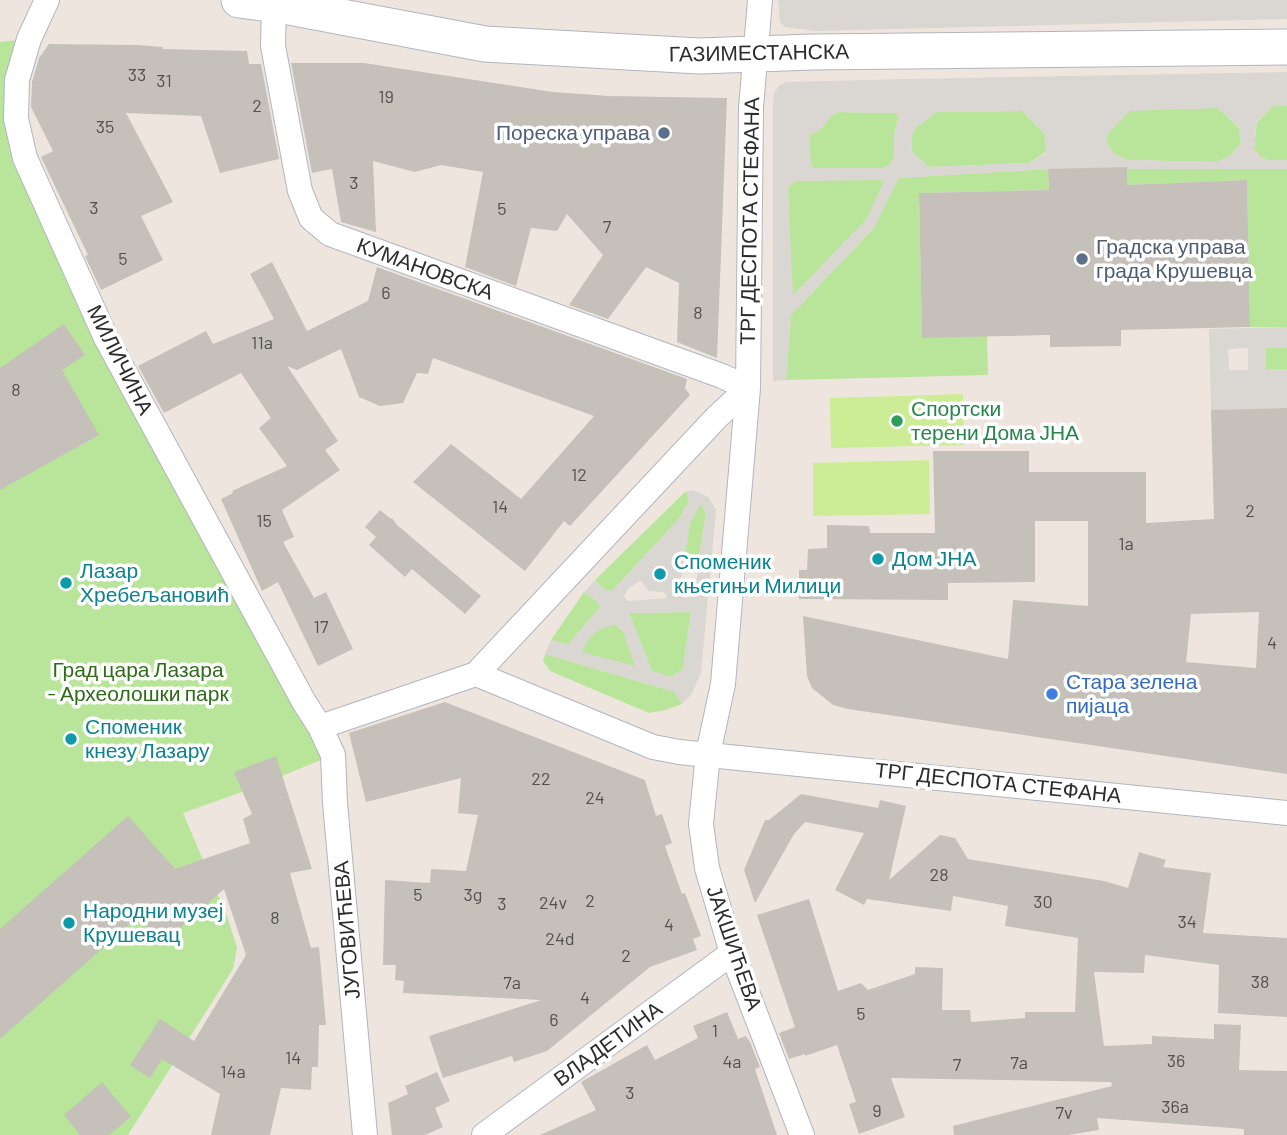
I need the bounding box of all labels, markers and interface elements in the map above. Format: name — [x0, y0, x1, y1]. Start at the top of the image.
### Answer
street label: ГАЗИМЕСТАНСКА — [669, 39, 849, 67]
house number: 33 — [128, 64, 146, 86]
house number: 31 — [156, 70, 172, 92]
house number: 19 — [378, 86, 394, 108]
house number: 2 — [252, 95, 262, 117]
street label: ТРГ ДЕСПОТА СТЕФАНА — [735, 97, 765, 345]
house number: 35 — [96, 116, 114, 138]
place label: Пореска управа — [496, 120, 650, 146]
marker: Пореска управа — [656, 125, 672, 141]
house number: 3 — [349, 172, 359, 194]
house number: 3 — [89, 197, 99, 219]
house number: 5 — [497, 198, 507, 220]
house number: 7 — [603, 216, 611, 238]
street label: КУМАНОВСКА — [353, 233, 497, 305]
place label: Градска управа града Крушевца — [1096, 234, 1253, 284]
house number: 5 — [118, 248, 128, 270]
marker: Градска управа града Крушевца — [1074, 251, 1090, 267]
house number: 6 — [381, 282, 391, 304]
street label: МИЛИЧИНА — [82, 301, 158, 419]
house number: 8 — [693, 302, 703, 324]
house number: 11a — [251, 332, 273, 354]
house number: 8 — [11, 379, 21, 401]
place label: Спортски терени Дома ЈНА — [911, 396, 1079, 446]
marker: Спортски терени Дома ЈНА — [889, 413, 905, 429]
house number: 12 — [571, 464, 587, 486]
house number: 14 — [492, 496, 508, 518]
house number: 2 — [1245, 500, 1255, 522]
house number: 15 — [256, 510, 272, 532]
house number: 1a — [1118, 533, 1134, 555]
place label: Дом ЈНА — [892, 546, 976, 572]
place label: Споменик књегињи Милици — [674, 549, 841, 599]
marker: Дом ЈНА — [870, 551, 886, 567]
place label: Лазар Хребељановић — [80, 558, 229, 608]
marker: Споменик књегињи Милици — [652, 566, 668, 582]
marker: Лазар Хребељановић — [58, 575, 74, 591]
house number: 17 — [314, 616, 328, 638]
house number: 4 — [1267, 632, 1277, 654]
park label: Град цара Лазара - Археолошки парк — [47, 657, 229, 707]
place label: Стара зелена пијаца — [1066, 669, 1197, 719]
marker: Стара зелена пијаца — [1044, 686, 1060, 702]
place label: Споменик кнезу Лазару — [85, 714, 210, 764]
marker: Споменик кнезу Лазару — [63, 731, 79, 747]
street label: ТРГ ДЕСПОТА СТЕФАНА — [874, 758, 1122, 808]
house number: 22 — [531, 768, 551, 790]
house number: 24 — [585, 787, 605, 809]
street label: ЈУГОВИЋЕВА — [328, 860, 366, 1000]
house number: 28 — [929, 864, 949, 886]
street label: ЈАКШИЋЕВА — [701, 882, 767, 1014]
house number: 5 — [413, 884, 423, 906]
house number: 3g — [464, 884, 482, 906]
house number: 2 — [585, 890, 595, 912]
house number: 30 — [1033, 891, 1053, 913]
house number: 24v — [539, 892, 567, 914]
house number: 3 — [497, 893, 507, 915]
place label: Народни музеј Крушевац — [83, 898, 223, 948]
house number: 8 — [270, 907, 280, 929]
house number: 34 — [1177, 911, 1197, 933]
house number: 4 — [664, 914, 674, 936]
marker: Народни музеј Крушевац — [61, 915, 77, 931]
house number: 24d — [545, 928, 575, 950]
house number: 2 — [621, 945, 631, 967]
house number: 38 — [1251, 971, 1269, 993]
house number: 7a — [503, 972, 521, 994]
house number: 4 — [580, 987, 590, 1009]
street label: ВЛАДЕТИНА — [549, 996, 667, 1092]
house number: 5 — [856, 1003, 866, 1025]
house number: 6 — [549, 1009, 559, 1031]
house number: 1 — [712, 1020, 718, 1042]
house number: 14 — [285, 1047, 301, 1069]
house number: 36 — [1167, 1050, 1185, 1072]
house number: 4a — [722, 1051, 742, 1073]
house number: 7a — [1010, 1052, 1028, 1074]
house number: 7 — [953, 1054, 961, 1076]
house number: 14a — [220, 1061, 246, 1083]
house number: 3 — [625, 1082, 635, 1104]
house number: 36a — [1161, 1096, 1189, 1118]
house number: 9 — [872, 1100, 882, 1122]
house number: 7v — [1055, 1102, 1073, 1124]

